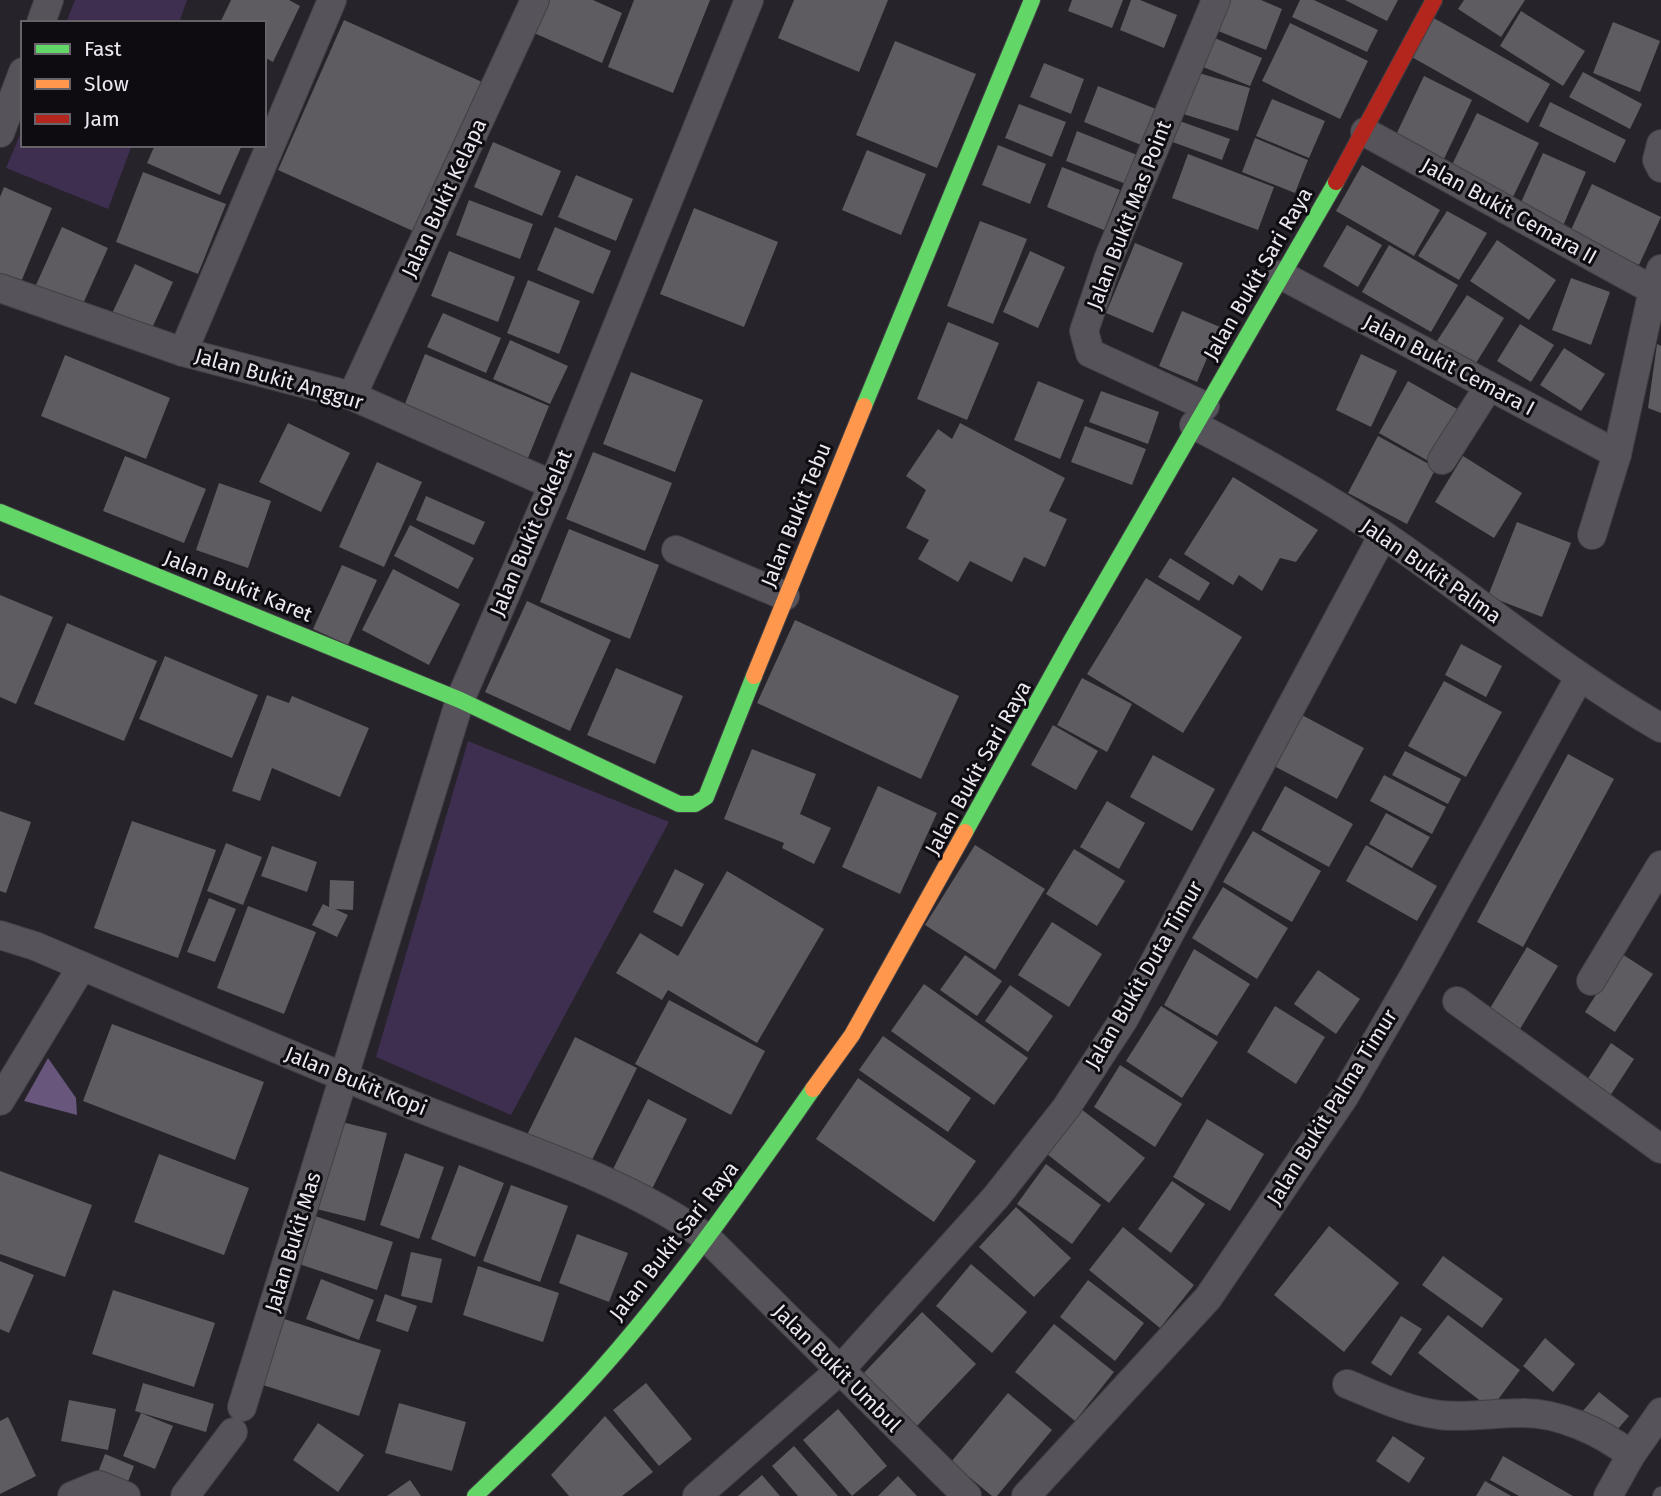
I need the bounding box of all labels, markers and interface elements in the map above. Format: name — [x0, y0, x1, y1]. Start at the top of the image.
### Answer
legend — [21, 21, 266, 147]
text: Fast — [84, 36, 122, 62]
text: Slow — [84, 71, 129, 97]
text: Jam — [84, 106, 120, 132]
street label: Jalan Bukit Kelapa — [396, 114, 492, 282]
street label: Jalan Bukit Mas Point — [1081, 116, 1177, 313]
street label: Jalan Bukit Cemara II — [1417, 152, 1601, 270]
street label: Jalan Bukit Sari Raya — [1198, 183, 1318, 365]
street label: Jalan Bukit Cemara I — [1359, 309, 1539, 421]
street label: Jalan Bukit Anggur — [192, 343, 366, 415]
street label: Jalan Bukit Tebu — [755, 439, 837, 591]
street label: Jalan Bukit Cokelat — [484, 445, 578, 620]
street label: Jalan Bukit Palma — [1356, 513, 1506, 629]
street label: Jalan Bukit Karet — [160, 544, 316, 628]
street label: Jalan Bukit Sari Raya — [919, 676, 1037, 860]
street label: Jalan Bukit Duta Timur — [1079, 876, 1209, 1074]
street label: Jalan Bukit Palma Timur — [1261, 1004, 1403, 1210]
street label: Jalan Bukit Kopi — [281, 1041, 431, 1121]
street label: Jalan Bukit Sari Raya — [604, 1156, 744, 1326]
street label: Jalan Bukit Mas — [259, 1169, 327, 1315]
street label: Jalan Bukit Umbul — [768, 1299, 906, 1437]

